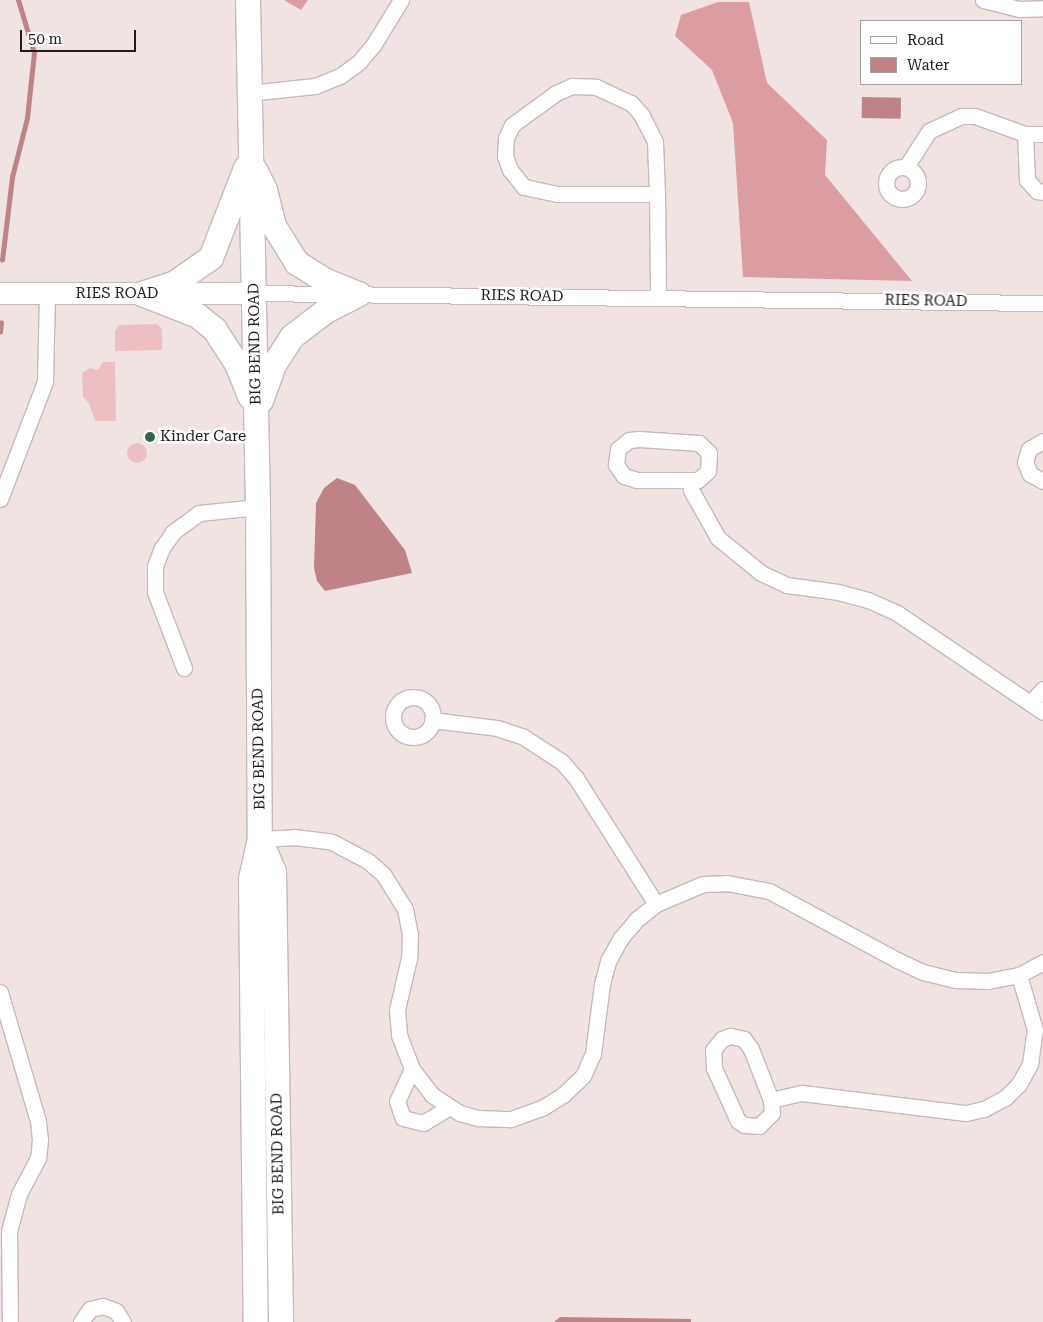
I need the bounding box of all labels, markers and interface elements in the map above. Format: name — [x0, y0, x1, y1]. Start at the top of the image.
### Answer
scale bar — [22, 20, 139, 52]
legend — [860, 20, 1023, 85]
text: 50 m — [28, 30, 62, 48]
text: Road — [907, 31, 944, 49]
text: Water — [907, 56, 949, 74]
street label: BIG BEND ROAD — [245, 283, 265, 405]
street label: RIES ROAD — [76, 285, 158, 303]
street label: RIES ROAD — [480, 286, 564, 306]
street label: RIES ROAD — [884, 291, 968, 311]
place label: Kinder Care — [160, 428, 246, 446]
marker: Kinder Care — [144, 431, 156, 443]
street label: BIG BEND ROAD — [249, 688, 269, 810]
street label: BIG BEND ROAD — [268, 1093, 288, 1215]

